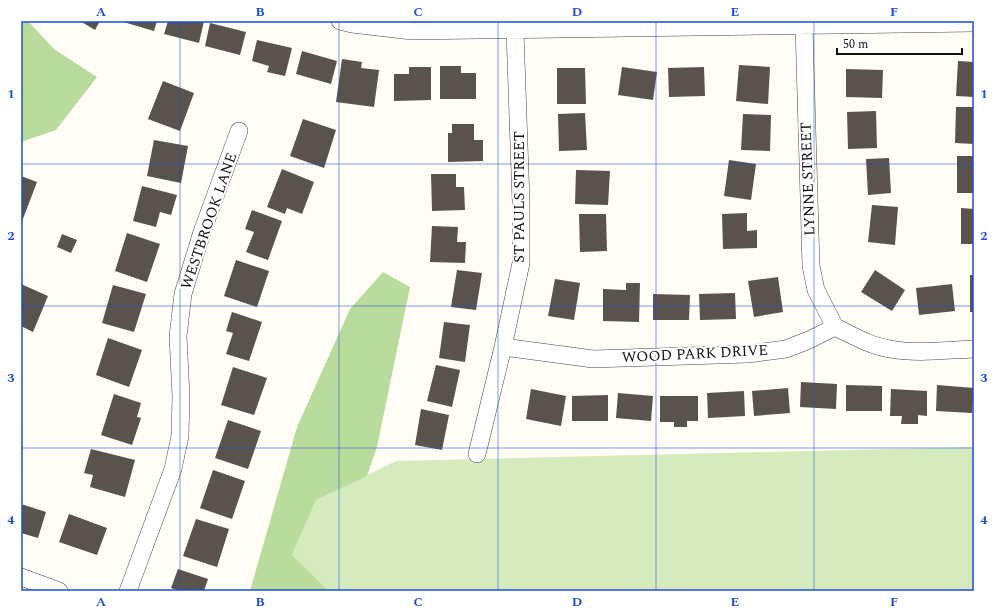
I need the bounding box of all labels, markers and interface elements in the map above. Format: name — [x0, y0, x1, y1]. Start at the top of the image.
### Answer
text: A — [96, 2, 106, 22]
text: B — [255, 2, 265, 22]
text: C — [413, 2, 423, 22]
text: D — [572, 2, 582, 22]
text: E — [731, 2, 740, 22]
text: F — [890, 2, 898, 22]
scale bar — [837, 30, 962, 56]
text: 50 m — [843, 35, 868, 54]
text: 1 — [7, 84, 15, 104]
text: 1 — [980, 84, 988, 104]
street label: LYNNE STREET — [795, 122, 821, 236]
street label: ST PAULS STREET — [508, 131, 531, 263]
street label: WESTBROOK LANE — [175, 150, 243, 292]
text: 2 — [7, 226, 15, 246]
text: 2 — [980, 226, 988, 246]
street label: WOOD PARK DRIVE — [621, 339, 769, 369]
text: 3 — [7, 368, 15, 388]
text: 3 — [980, 368, 988, 388]
text: 4 — [7, 510, 15, 530]
text: 4 — [980, 510, 988, 530]
text: A — [96, 592, 106, 612]
text: B — [255, 592, 265, 612]
text: C — [413, 592, 423, 612]
text: D — [572, 592, 582, 612]
text: E — [731, 592, 740, 612]
text: F — [890, 592, 898, 612]

